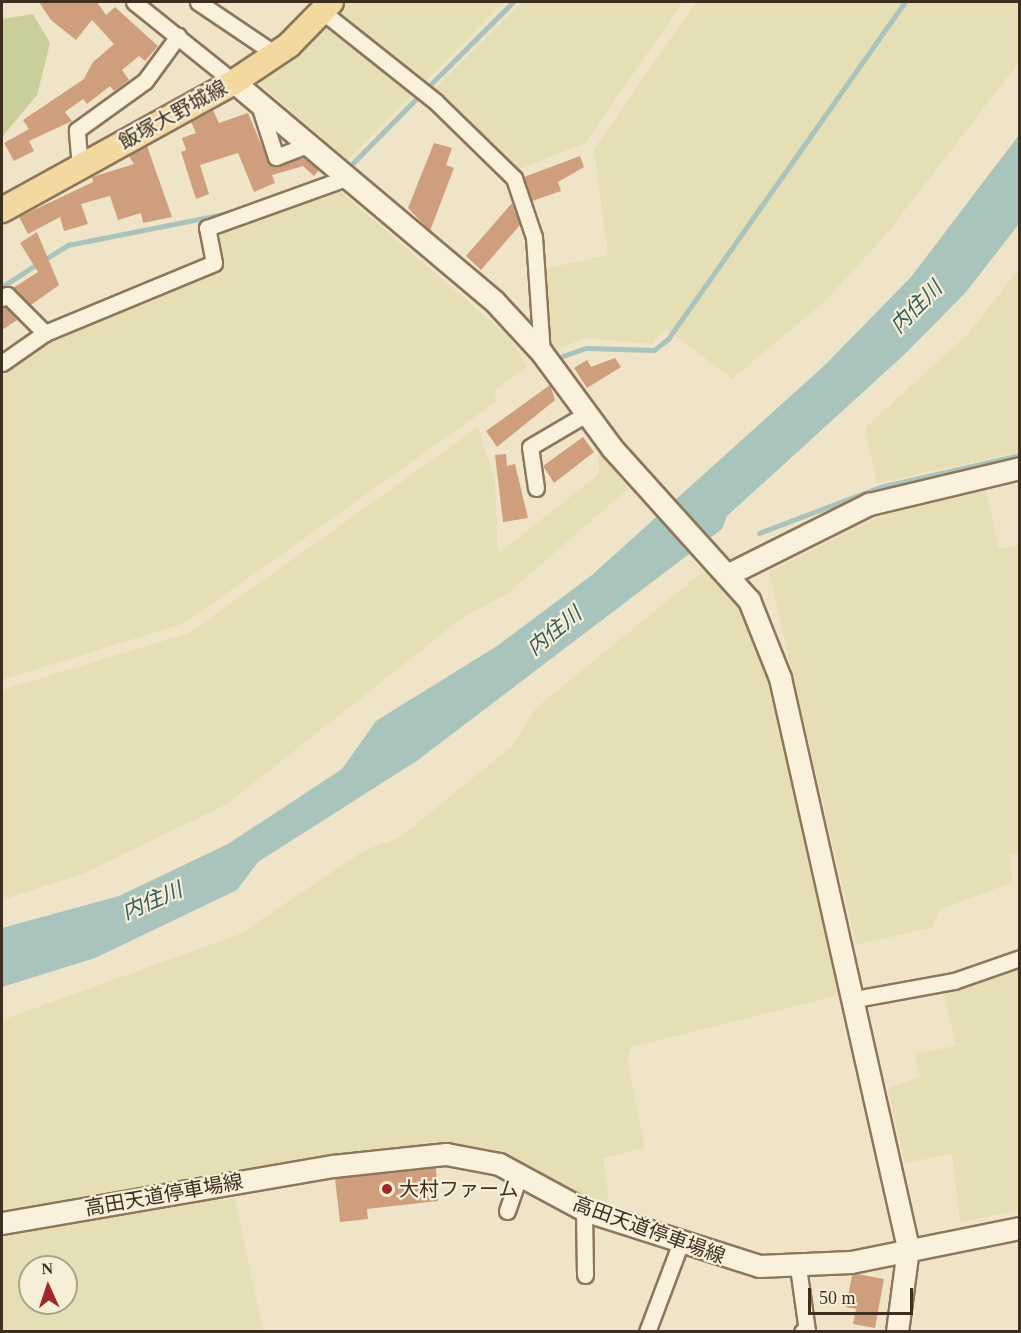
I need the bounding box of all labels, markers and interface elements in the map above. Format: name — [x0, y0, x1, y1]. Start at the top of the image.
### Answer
street label: 飯塚大野城線 — [115, 75, 231, 155]
water label: 内住川 — [885, 276, 947, 338]
water label: 内住川 — [522, 601, 586, 661]
water label: 内住川 — [118, 877, 186, 925]
street label: 高田天道停車場線 — [83, 1169, 245, 1221]
place label: 大村ファーム — [399, 1177, 519, 1201]
marker: 大村ファーム — [380, 1182, 394, 1196]
street label: 高田天道停車場線 — [570, 1191, 728, 1269]
north arrow — [18, 1255, 78, 1315]
text: N — [41, 1260, 53, 1277]
scale bar — [811, 1276, 916, 1314]
text: 50 m — [819, 1288, 856, 1308]

